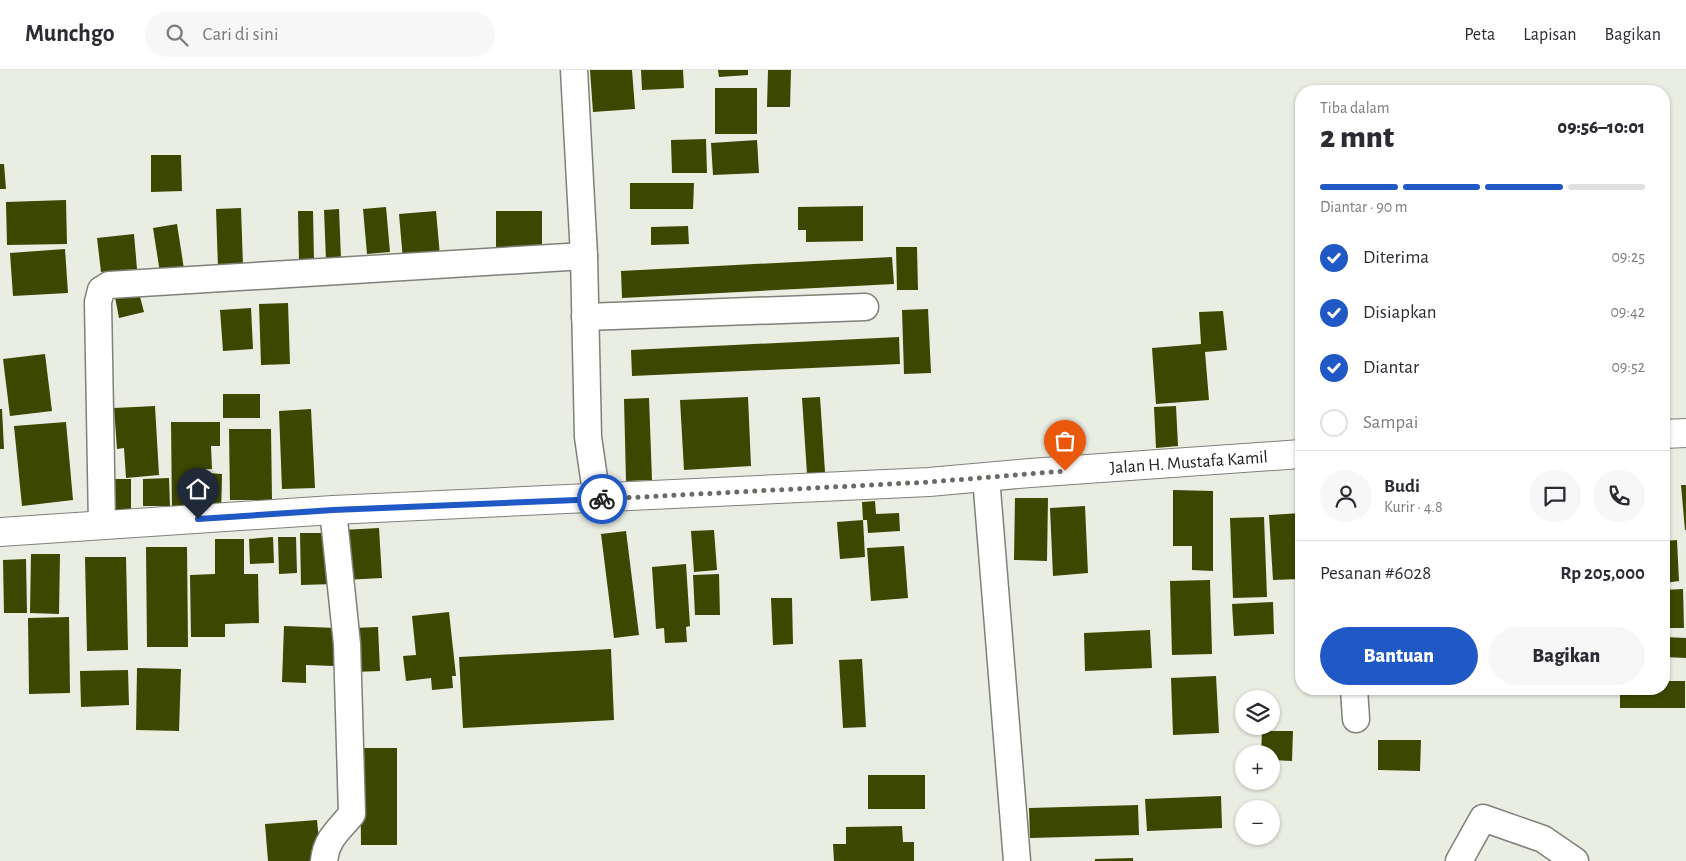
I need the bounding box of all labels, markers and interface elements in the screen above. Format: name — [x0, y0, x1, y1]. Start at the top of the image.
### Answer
search box — [145, 12, 495, 57]
icon: search — [163, 21, 191, 49]
text: Munchgo — [25, 22, 115, 46]
text: Cari di sini — [203, 25, 278, 44]
text: Peta — [1464, 26, 1495, 44]
text: Lapisan — [1523, 26, 1577, 44]
text: Bagikan — [1605, 26, 1661, 44]
text: Tiba dalam — [1320, 100, 1390, 116]
text: 09:56–10:01 — [1557, 118, 1645, 137]
text: 2 mnt — [1320, 121, 1394, 153]
text: Diantar · 90 m — [1320, 199, 1408, 215]
icon: check — [1320, 244, 1348, 272]
text: Diterima — [1363, 248, 1429, 267]
text: 09:25 — [1611, 249, 1645, 265]
icon: check — [1320, 299, 1348, 327]
text: Disiapkan — [1363, 303, 1437, 322]
text: 09:42 — [1610, 304, 1645, 320]
icon: check — [1320, 354, 1348, 382]
text: Diantar — [1363, 358, 1419, 377]
text: 09:52 — [1611, 359, 1645, 375]
text: Sampai — [1363, 413, 1418, 432]
pin — [1044, 420, 1086, 471]
icon: bag — [1051, 427, 1079, 455]
street label: Jalan H. Mustafa Kamil — [1109, 448, 1269, 477]
pin — [177, 468, 219, 519]
button: person — [1320, 470, 1372, 522]
button: chat — [1529, 470, 1581, 522]
button: phone — [1593, 470, 1645, 522]
courier — [577, 474, 627, 524]
icon: home — [184, 475, 212, 503]
text: Budi — [1384, 477, 1420, 496]
icon: bike — [588, 485, 616, 513]
text: Kurir · 4.8 — [1384, 499, 1443, 515]
text: Pesanan #6028 — [1320, 564, 1431, 583]
text: Rp 205,000 — [1560, 564, 1645, 583]
button: Bantuan — [1320, 627, 1478, 685]
button: Bagikan — [1488, 627, 1645, 685]
map controls — [1235, 690, 1280, 845]
button: layers — [1235, 690, 1280, 735]
button: + — [1235, 745, 1280, 790]
button: − — [1235, 800, 1280, 845]

